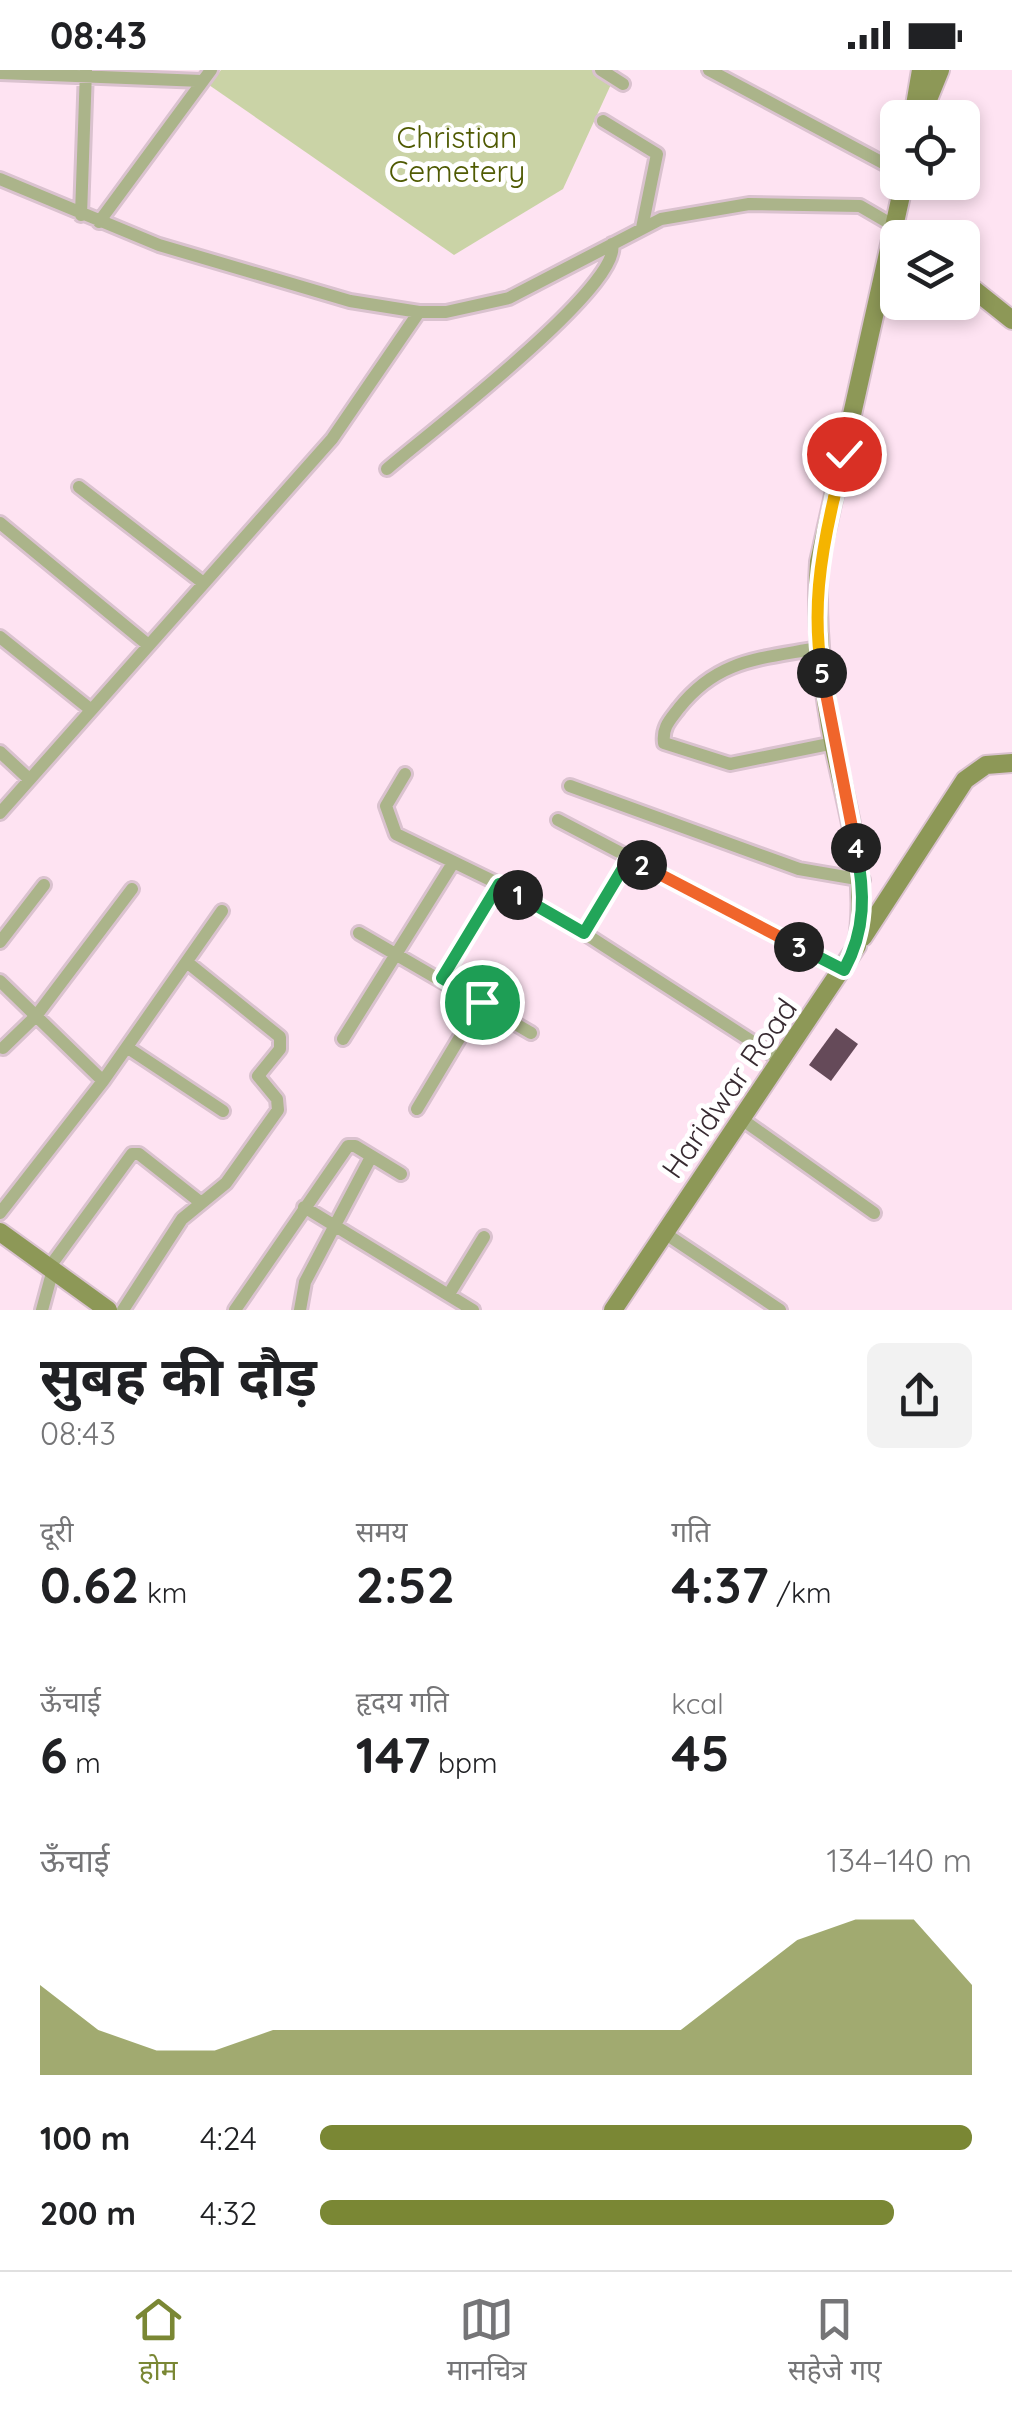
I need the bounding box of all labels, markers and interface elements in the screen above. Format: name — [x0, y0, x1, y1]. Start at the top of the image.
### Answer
text: 08:43 — [50, 11, 147, 59]
map controls — [880, 100, 980, 320]
button: locate — [880, 100, 980, 200]
park label: Christian Cemetery — [389, 118, 525, 190]
button: layers — [880, 220, 980, 320]
pin — [802, 412, 887, 497]
icon: check — [817, 427, 872, 482]
pin: 5 — [797, 648, 847, 698]
text: 5 — [814, 655, 830, 690]
pin: 4 — [831, 823, 881, 873]
text: 4 — [848, 830, 864, 865]
pin: 2 — [617, 840, 667, 890]
text: 2 — [634, 847, 650, 882]
pin: 1 — [493, 870, 543, 920]
text: 1 — [513, 877, 523, 912]
pin: 3 — [774, 922, 824, 972]
text: 3 — [791, 929, 807, 964]
pin — [440, 960, 525, 1045]
icon: arrive — [455, 975, 510, 1030]
street label: Haridwar Road — [653, 991, 805, 1185]
text: सुबह की दौड़ — [40, 1341, 317, 1410]
button: share — [867, 1343, 972, 1448]
text: 08:43 — [40, 1413, 116, 1453]
text: दूरी — [40, 1514, 74, 1549]
text: समय — [356, 1514, 408, 1549]
text: गति — [671, 1514, 710, 1549]
text: 0.62 — [40, 1553, 139, 1616]
text: 2:52 — [356, 1553, 455, 1616]
text: 4:37 — [671, 1553, 769, 1616]
text: km — [139, 1575, 187, 1610]
text: /km — [769, 1575, 831, 1610]
text: ऊँचाई — [40, 1684, 101, 1719]
text: हृदय गति — [356, 1684, 449, 1719]
text: kcal — [671, 1686, 724, 1721]
text: 45 — [671, 1721, 730, 1784]
text: 6 — [40, 1723, 68, 1786]
text: 147 — [356, 1723, 430, 1786]
text: m — [68, 1745, 101, 1780]
text: bpm — [430, 1745, 498, 1780]
text: ऊँचाई — [40, 1840, 109, 1880]
text: 134–140 m — [827, 1840, 972, 1880]
text: 100 m — [40, 2118, 130, 2158]
text: 4:24 — [200, 2118, 257, 2158]
text: 200 m — [40, 2193, 136, 2233]
text: 4:32 — [200, 2193, 257, 2233]
tab: होम — [131, 2292, 186, 2391]
tab: मानचित्र — [447, 2292, 527, 2391]
tab: सहेजे गए — [788, 2292, 881, 2391]

